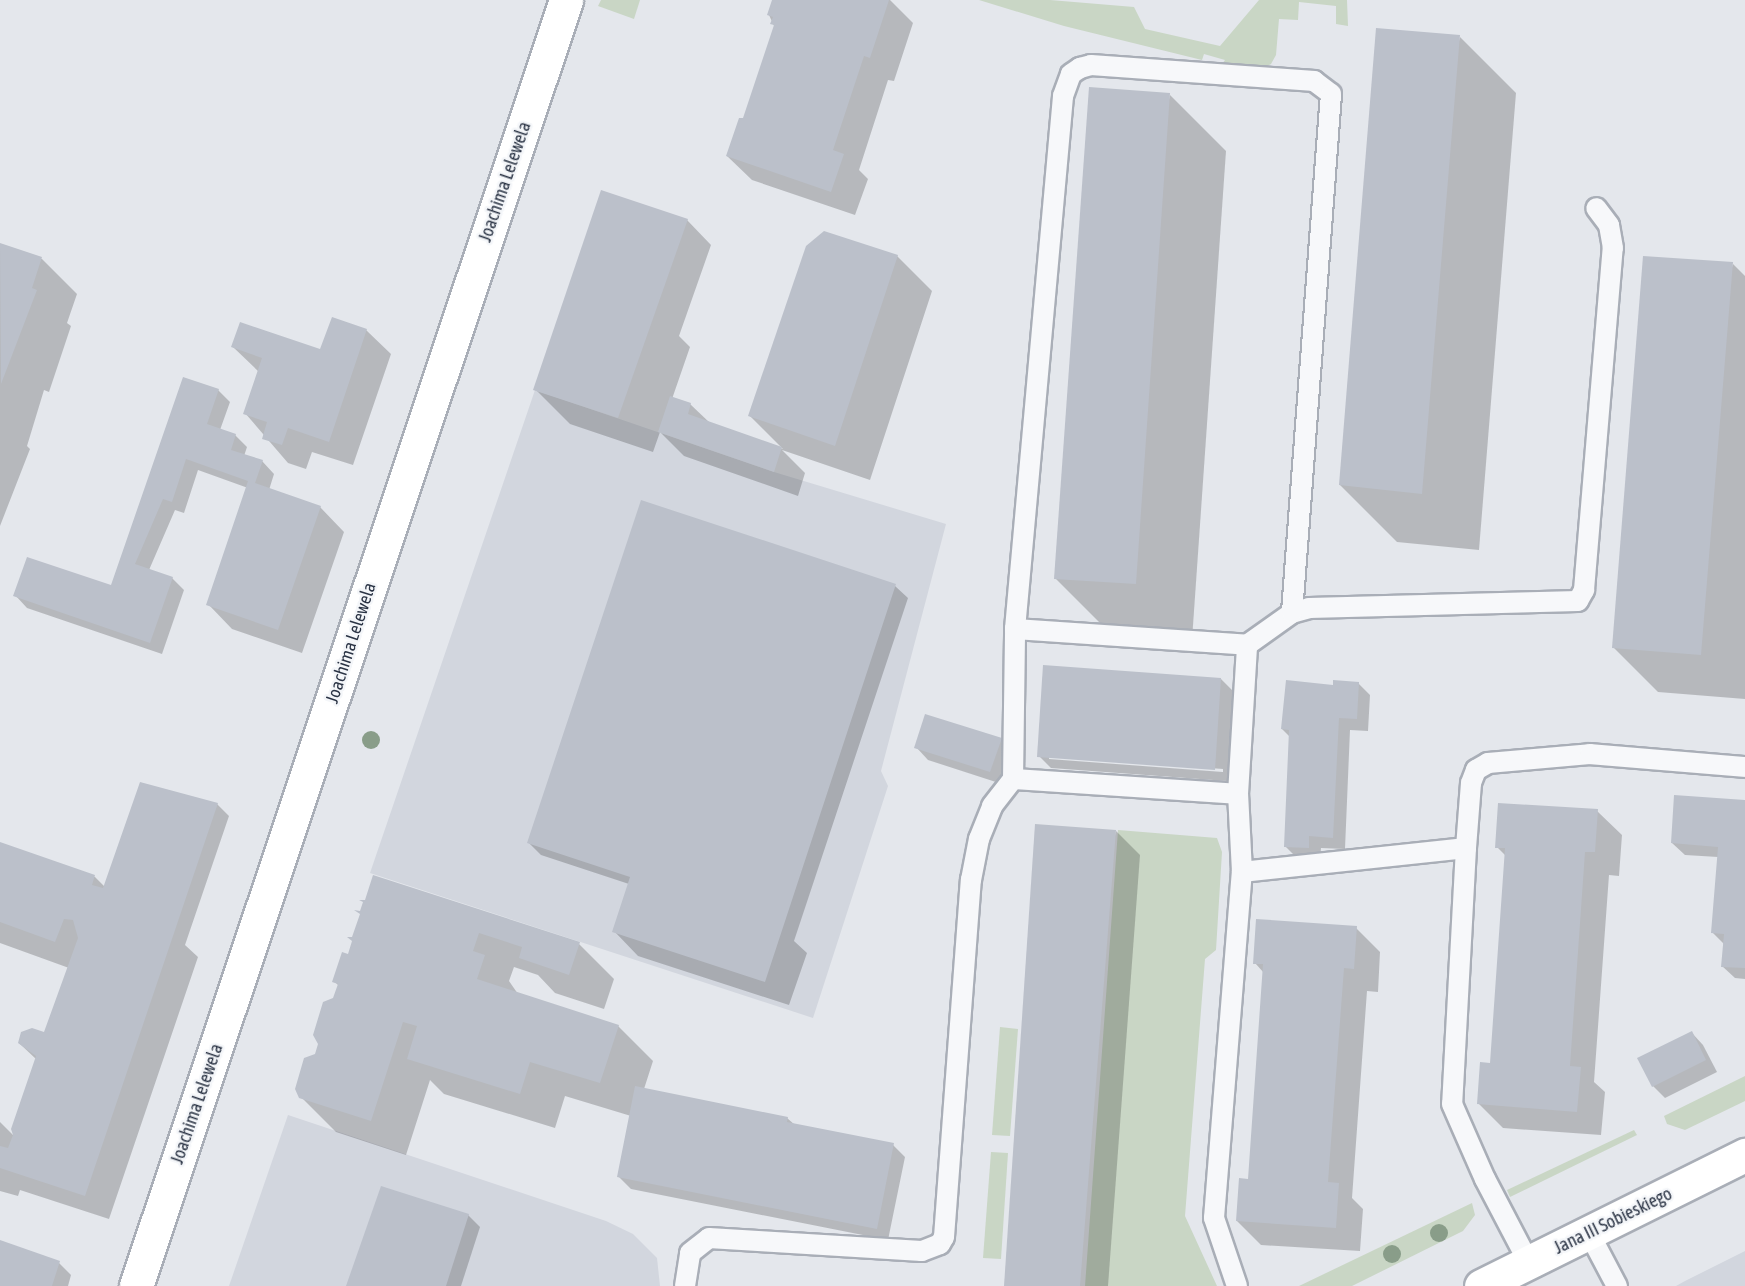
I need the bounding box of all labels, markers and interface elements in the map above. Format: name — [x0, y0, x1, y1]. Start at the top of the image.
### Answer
street label: Joachima Lelewela — [474, 119, 536, 245]
street label: Joachima Lelewela — [321, 580, 381, 706]
street label: Joachima Lelewela — [166, 1041, 228, 1167]
street label: Jana III Sobieskiego — [1550, 1183, 1676, 1259]

